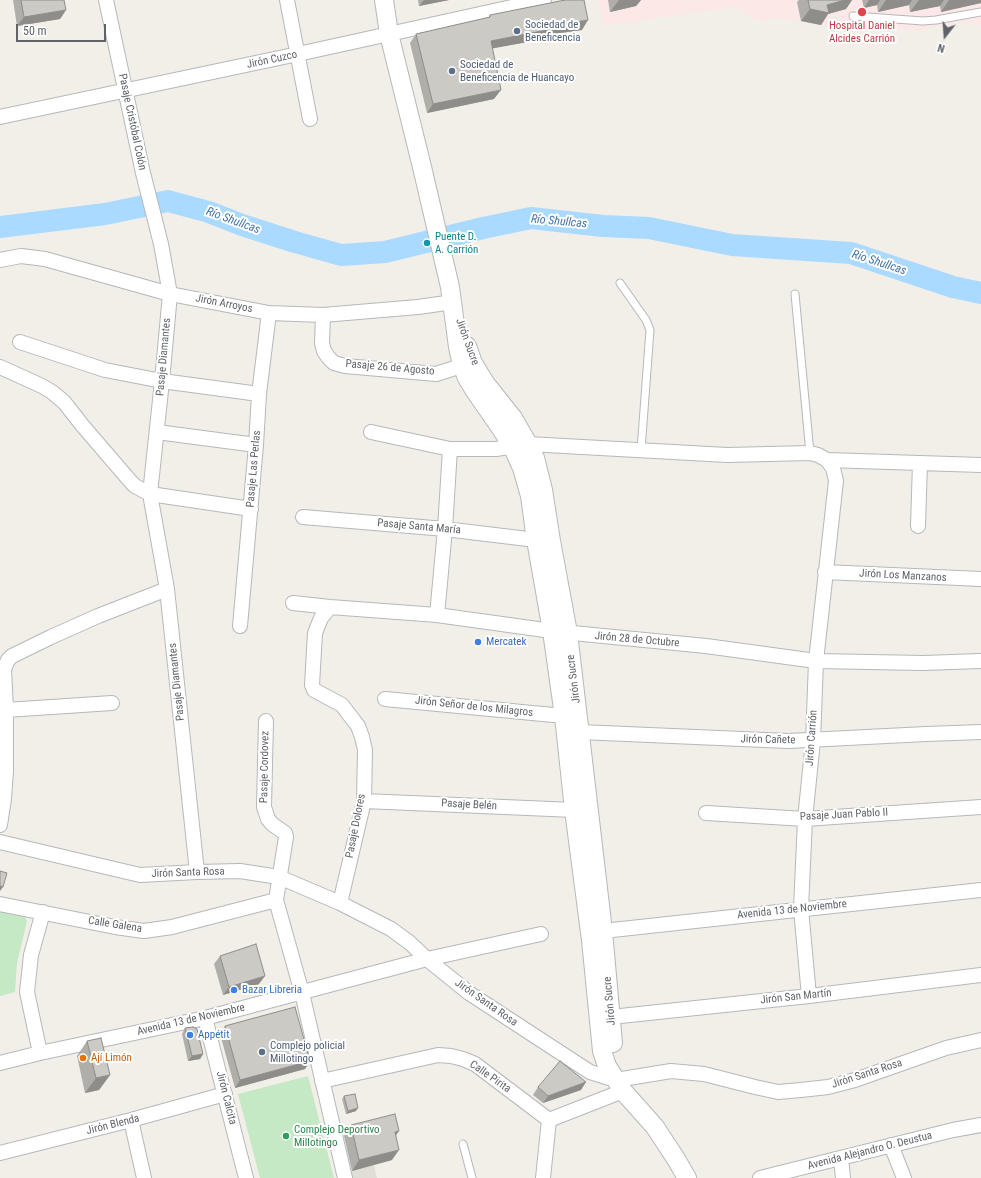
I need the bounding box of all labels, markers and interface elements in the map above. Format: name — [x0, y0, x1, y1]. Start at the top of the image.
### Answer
marker: Hospital Daniel Alcides Carrión — [856, 6, 868, 18]
scale bar — [18, 16, 108, 42]
north arrow — [925, 16, 965, 56]
place label: Sociedad de Beneficencia — [525, 18, 580, 44]
place label: Hospital Daniel Alcides Carrión — [829, 19, 895, 45]
text: 50 m — [23, 24, 47, 38]
marker: Sociedad de Beneficencia — [512, 26, 522, 36]
text: N — [936, 41, 946, 55]
street label: Jirón Cuzco — [246, 48, 298, 72]
place label: Sociedad de Beneficencia de Huancayo — [460, 58, 574, 84]
marker: Sociedad de Beneficencia de Huancayo — [447, 66, 457, 76]
street label: Pasaje Cristóbal Colón — [115, 72, 149, 172]
water label: Río Shullcas — [204, 205, 262, 237]
water label: Río Shullcas — [530, 212, 588, 232]
place label: Puente D. A. Carrión — [435, 230, 478, 256]
marker: Puente D. A. Carrión — [422, 238, 432, 248]
water label: Río Shullcas — [850, 247, 908, 279]
street label: Jirón Arroyos — [194, 292, 254, 316]
street label: Jirón Sucre — [452, 317, 482, 367]
street label: Pasaje Diamantes — [154, 318, 174, 396]
street label: Pasaje 26 de Agosto — [345, 358, 435, 378]
street label: Pasaje Las Perlas — [244, 430, 264, 508]
street label: Pasaje Santa María — [377, 517, 461, 537]
street label: Jirón Los Manzanos — [859, 567, 947, 585]
street label: Jirón 28 de Octubre — [594, 630, 680, 650]
place label: Mercatek — [486, 635, 526, 649]
marker: Mercatek — [473, 637, 483, 647]
street label: Pasaje Diamantes — [166, 642, 188, 722]
street label: Jirón Sucre — [564, 654, 584, 704]
street label: Jirón Señor de los Milagros — [414, 694, 534, 720]
street label: Jirón Carrión — [803, 710, 821, 766]
street label: Pasaje Cordovez — [258, 731, 272, 803]
street label: Jirón Cañete — [740, 733, 796, 747]
street label: Pasaje Dolores — [343, 793, 369, 859]
street label: Pasaje Belén — [441, 797, 497, 813]
street label: Pasaje Juan Pablo II — [800, 806, 888, 824]
street label: Jirón Santa Rosa — [151, 865, 225, 881]
street label: Avenida 13 de Noviembre — [736, 898, 848, 922]
street label: Calle Galena — [87, 914, 143, 936]
street label: Jirón Sucre — [601, 976, 619, 1026]
street label: Jirón Santa Rosa — [452, 977, 520, 1029]
place label: Bazar Libreria — [242, 983, 302, 997]
marker: Bazar Libreria — [229, 985, 239, 995]
street label: Jirón San Martín — [760, 987, 832, 1007]
street label: Avenida 13 de Noviembre — [136, 1001, 246, 1039]
place label: Appétit — [198, 1028, 229, 1042]
marker: Appétit — [185, 1030, 195, 1040]
place label: Complejo policial Millotingo — [270, 1039, 345, 1065]
marker: Complejo policial Millotingo — [257, 1047, 267, 1057]
place label: Ají Limón — [91, 1051, 132, 1065]
marker: Ají Limón — [78, 1053, 88, 1063]
street label: Jirón Santa Rosa — [830, 1056, 904, 1092]
street label: Calle Pirita — [467, 1058, 513, 1096]
street label: Jirón Calcita — [213, 1070, 239, 1126]
street label: Jirón Blenda — [85, 1112, 141, 1138]
place label: Complejo Deportivo Millotingo — [294, 1123, 380, 1149]
street label: Avenida Alejandro O. Deustua — [806, 1129, 934, 1173]
marker: Complejo Deportivo Millotingo — [281, 1131, 291, 1141]

